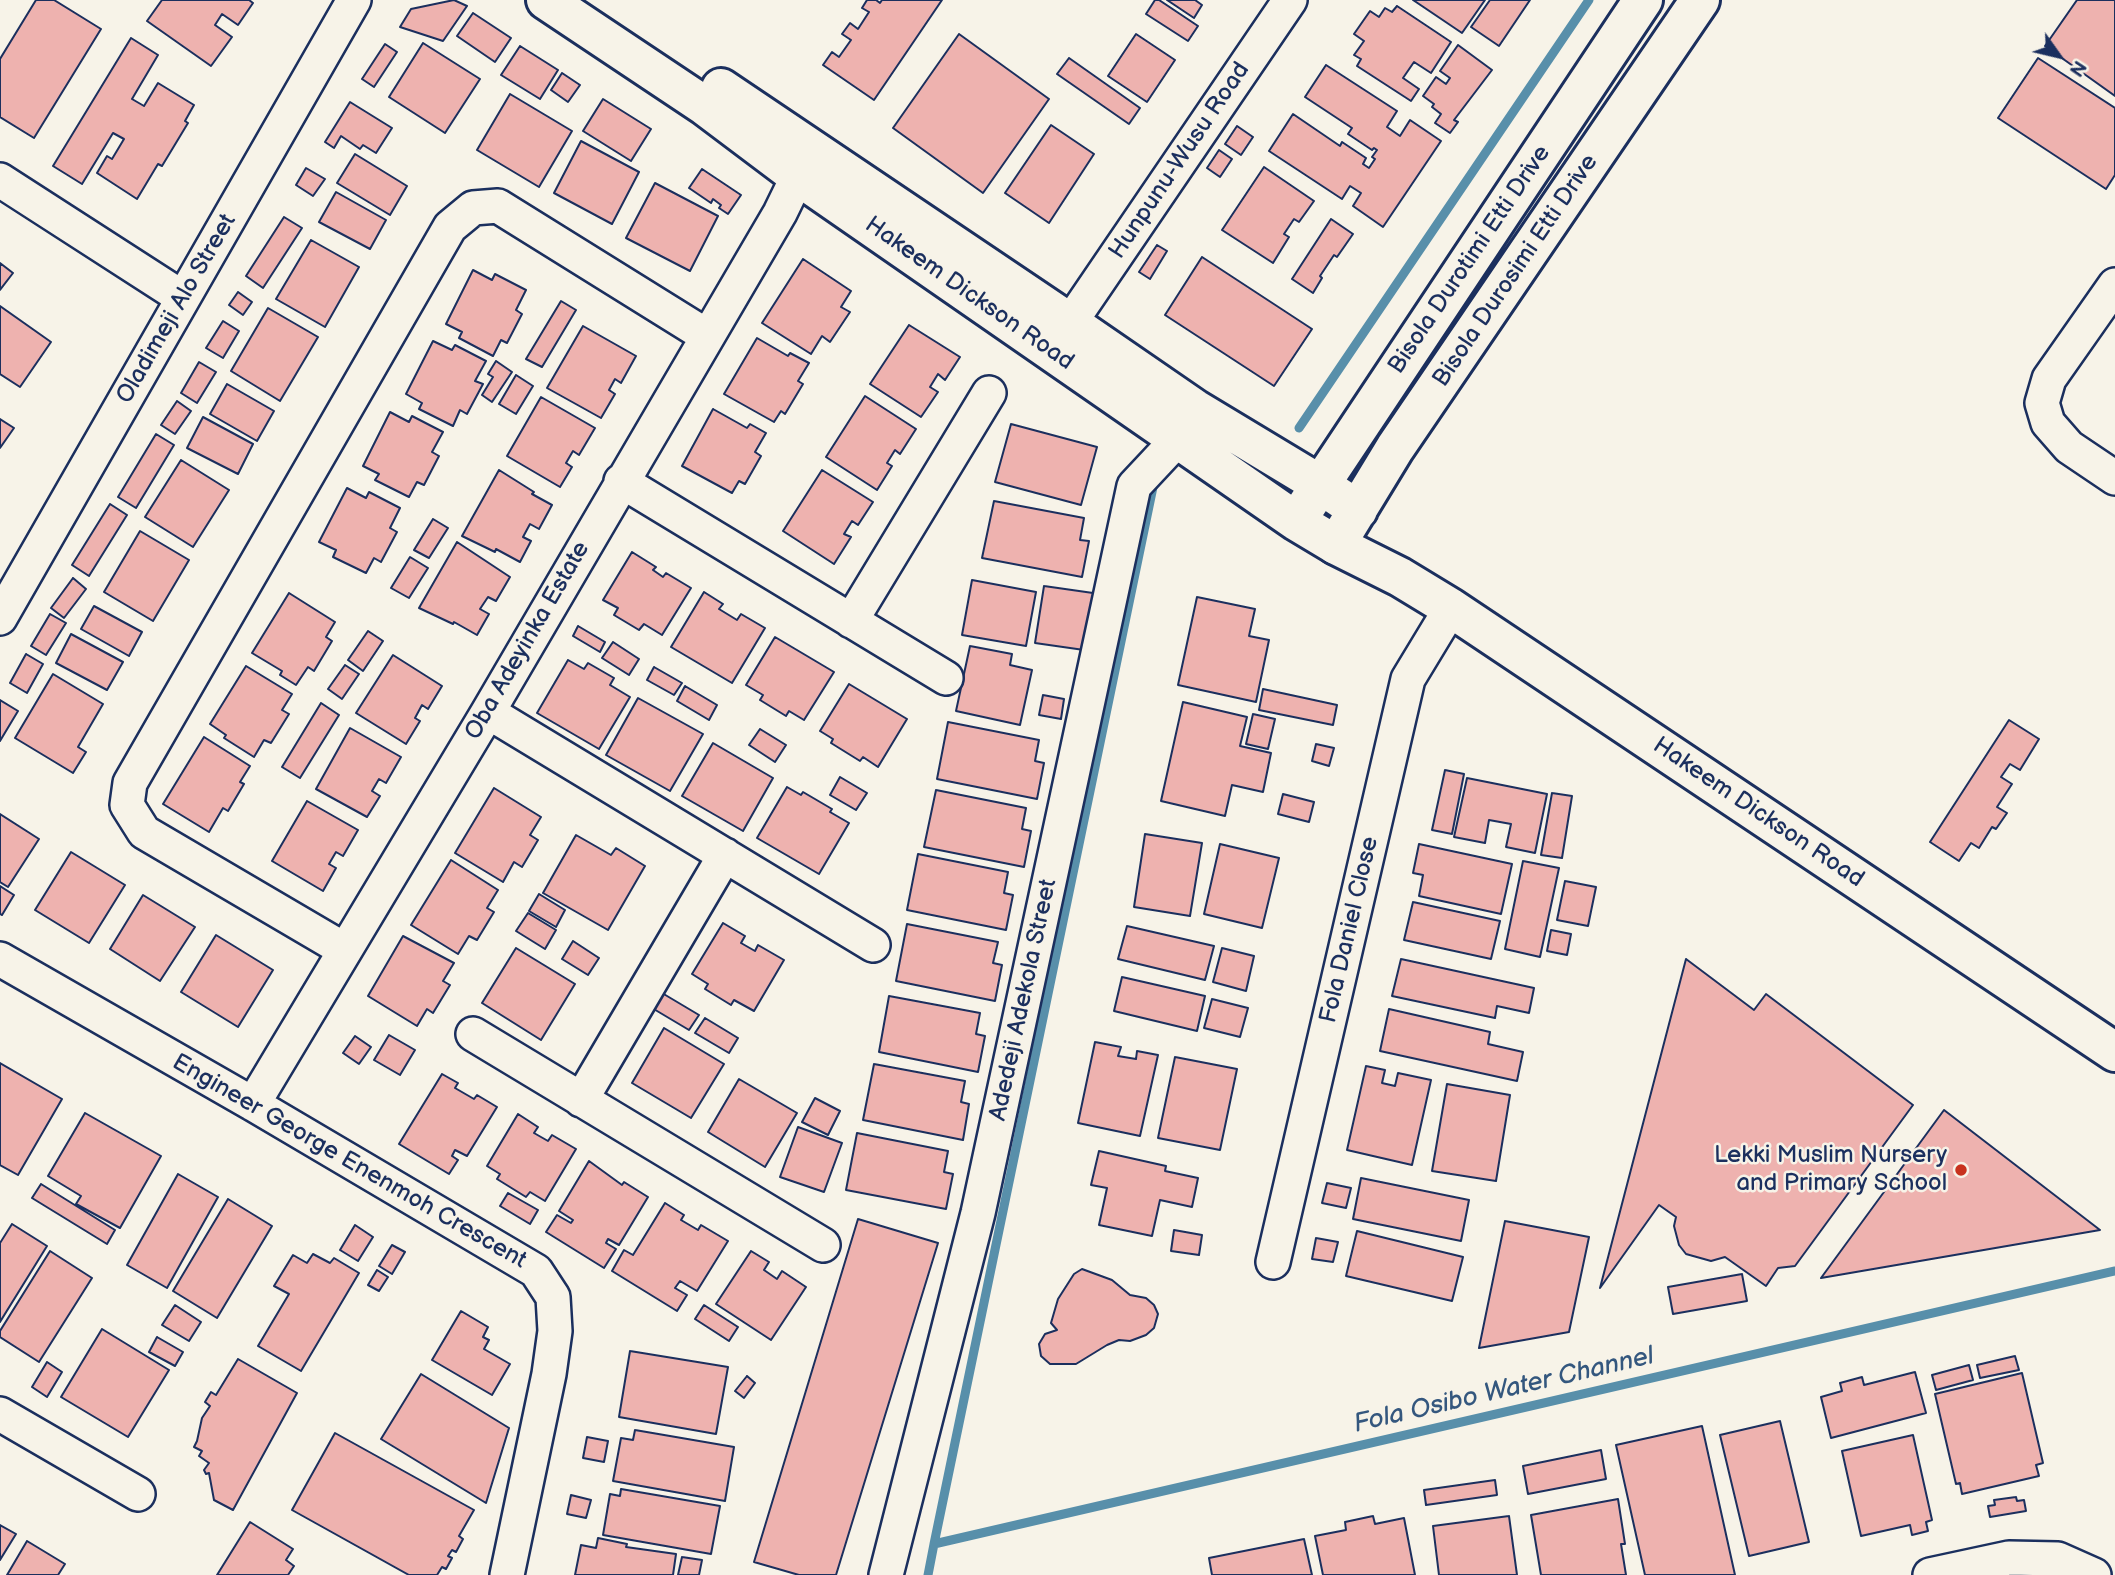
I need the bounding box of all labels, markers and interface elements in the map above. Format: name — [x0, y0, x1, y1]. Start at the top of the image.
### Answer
north arrow — [2024, 21, 2094, 91]
text: N — [2063, 56, 2090, 80]
street label: Hunpunu-Wusu Road — [1104, 57, 1256, 265]
street label: Bisola Durotimi Etti Drive — [1383, 140, 1557, 380]
street label: Bisola Durosimi Etti Drive — [1427, 149, 1605, 393]
street label: Oladimeji Alo Street — [111, 209, 243, 409]
street label: Hakeem Dickson Road — [859, 211, 1079, 377]
street label: Oba Adeyinka Estate — [460, 537, 596, 745]
street label: Hakeem Dickson Road — [1647, 732, 1869, 894]
street label: Fola Daniel Close — [1315, 834, 1385, 1026]
street label: Adedeji Adekola Street — [984, 877, 1064, 1123]
street label: Engineer George Enenmoh Crescent — [167, 1048, 531, 1276]
place label: Lekki Muslim Nursery and Primary School — [1714, 1142, 1947, 1198]
marker: Lekki Muslim Nursery and Primary School — [1953, 1162, 1969, 1178]
water label: Fola Osibo Water Channel — [1351, 1341, 1657, 1441]

